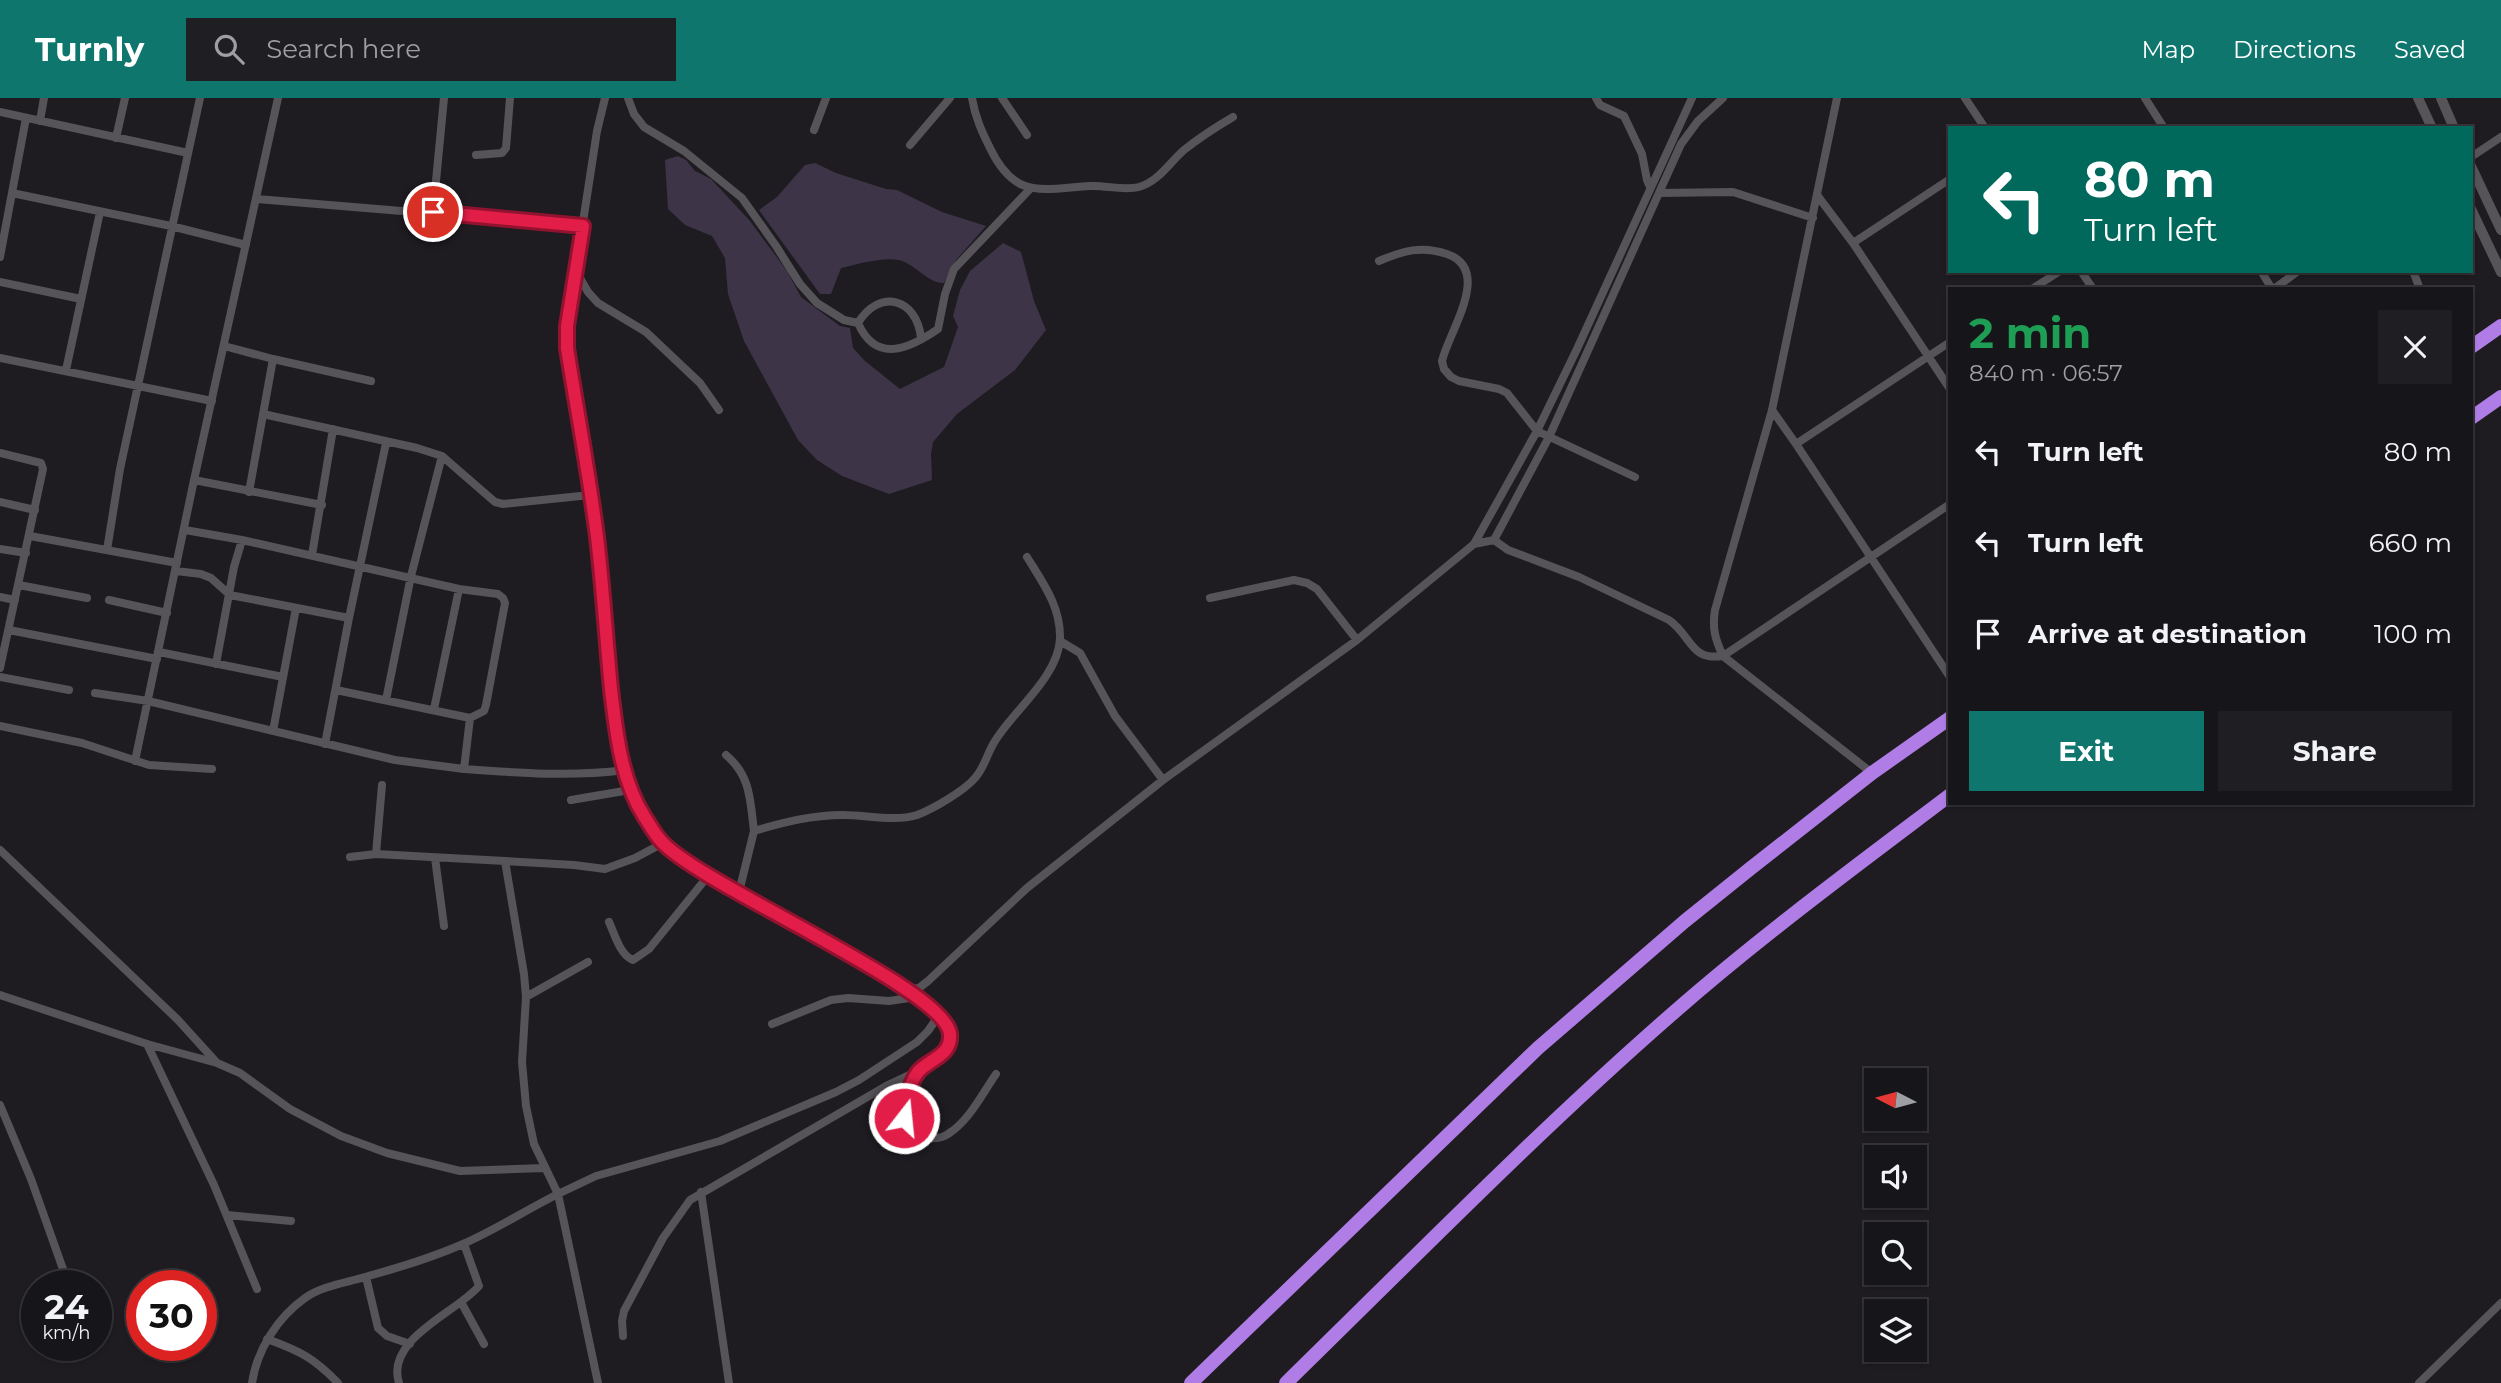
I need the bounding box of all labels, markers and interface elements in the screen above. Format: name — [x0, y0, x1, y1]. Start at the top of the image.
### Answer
search box — [186, 18, 676, 81]
text: Turnly — [35, 29, 144, 69]
icon: search — [210, 30, 248, 68]
text: Search here — [266, 33, 421, 65]
text: Map — [2142, 35, 2195, 64]
text: Directions — [2233, 35, 2356, 64]
text: Saved — [2394, 35, 2466, 64]
text: 80 m — [2084, 150, 2215, 209]
icon: left — [1969, 154, 2060, 245]
pin — [403, 182, 463, 242]
icon: arrive — [414, 193, 452, 231]
text: Turn left — [2084, 210, 2218, 249]
text: 2 min — [1969, 307, 2091, 359]
button: close — [2378, 310, 2452, 384]
text: 840 m · 06:57 — [1969, 359, 2123, 387]
icon: left — [1969, 433, 2007, 471]
text: Turn left — [2028, 436, 2144, 468]
text: 80 m — [2384, 436, 2452, 468]
icon: left — [1969, 524, 2007, 562]
text: Turn left — [2028, 527, 2144, 559]
text: 660 m — [2369, 527, 2452, 559]
icon: arrive — [1969, 615, 2007, 653]
text: Arrive at destination — [2028, 618, 2307, 650]
text: 100 m — [2374, 618, 2452, 650]
button: Exit — [1969, 711, 2204, 791]
button: Share — [2218, 711, 2452, 791]
north arrow — [1864, 1068, 1927, 1130]
map controls — [1864, 1068, 1927, 1362]
position arrow — [867, 1081, 941, 1155]
button: sound — [1864, 1145, 1927, 1208]
button: search — [1864, 1222, 1927, 1285]
speed limit sign: 30 — [126, 1270, 217, 1361]
text: 24 — [44, 1285, 89, 1328]
button: layers — [1864, 1299, 1927, 1362]
text: km/h — [42, 1322, 91, 1344]

